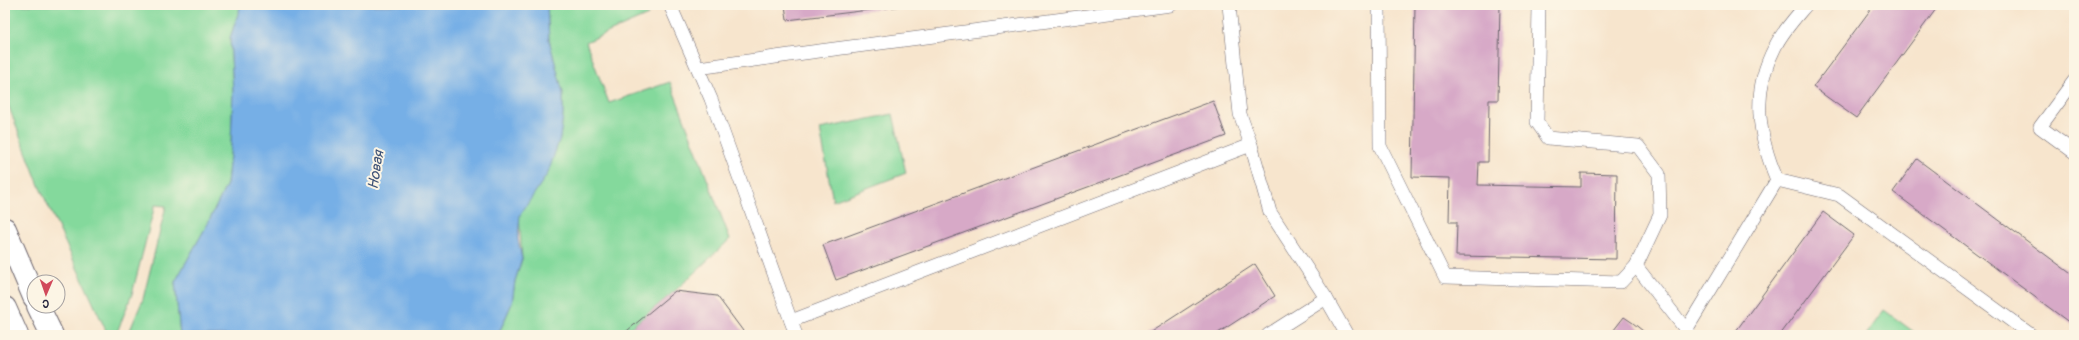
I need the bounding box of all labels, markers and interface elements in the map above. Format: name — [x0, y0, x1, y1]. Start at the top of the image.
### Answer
water label: Новая — [364, 147, 389, 191]
north arrow — [26, 274, 66, 314]
text: С — [42, 297, 49, 310]

